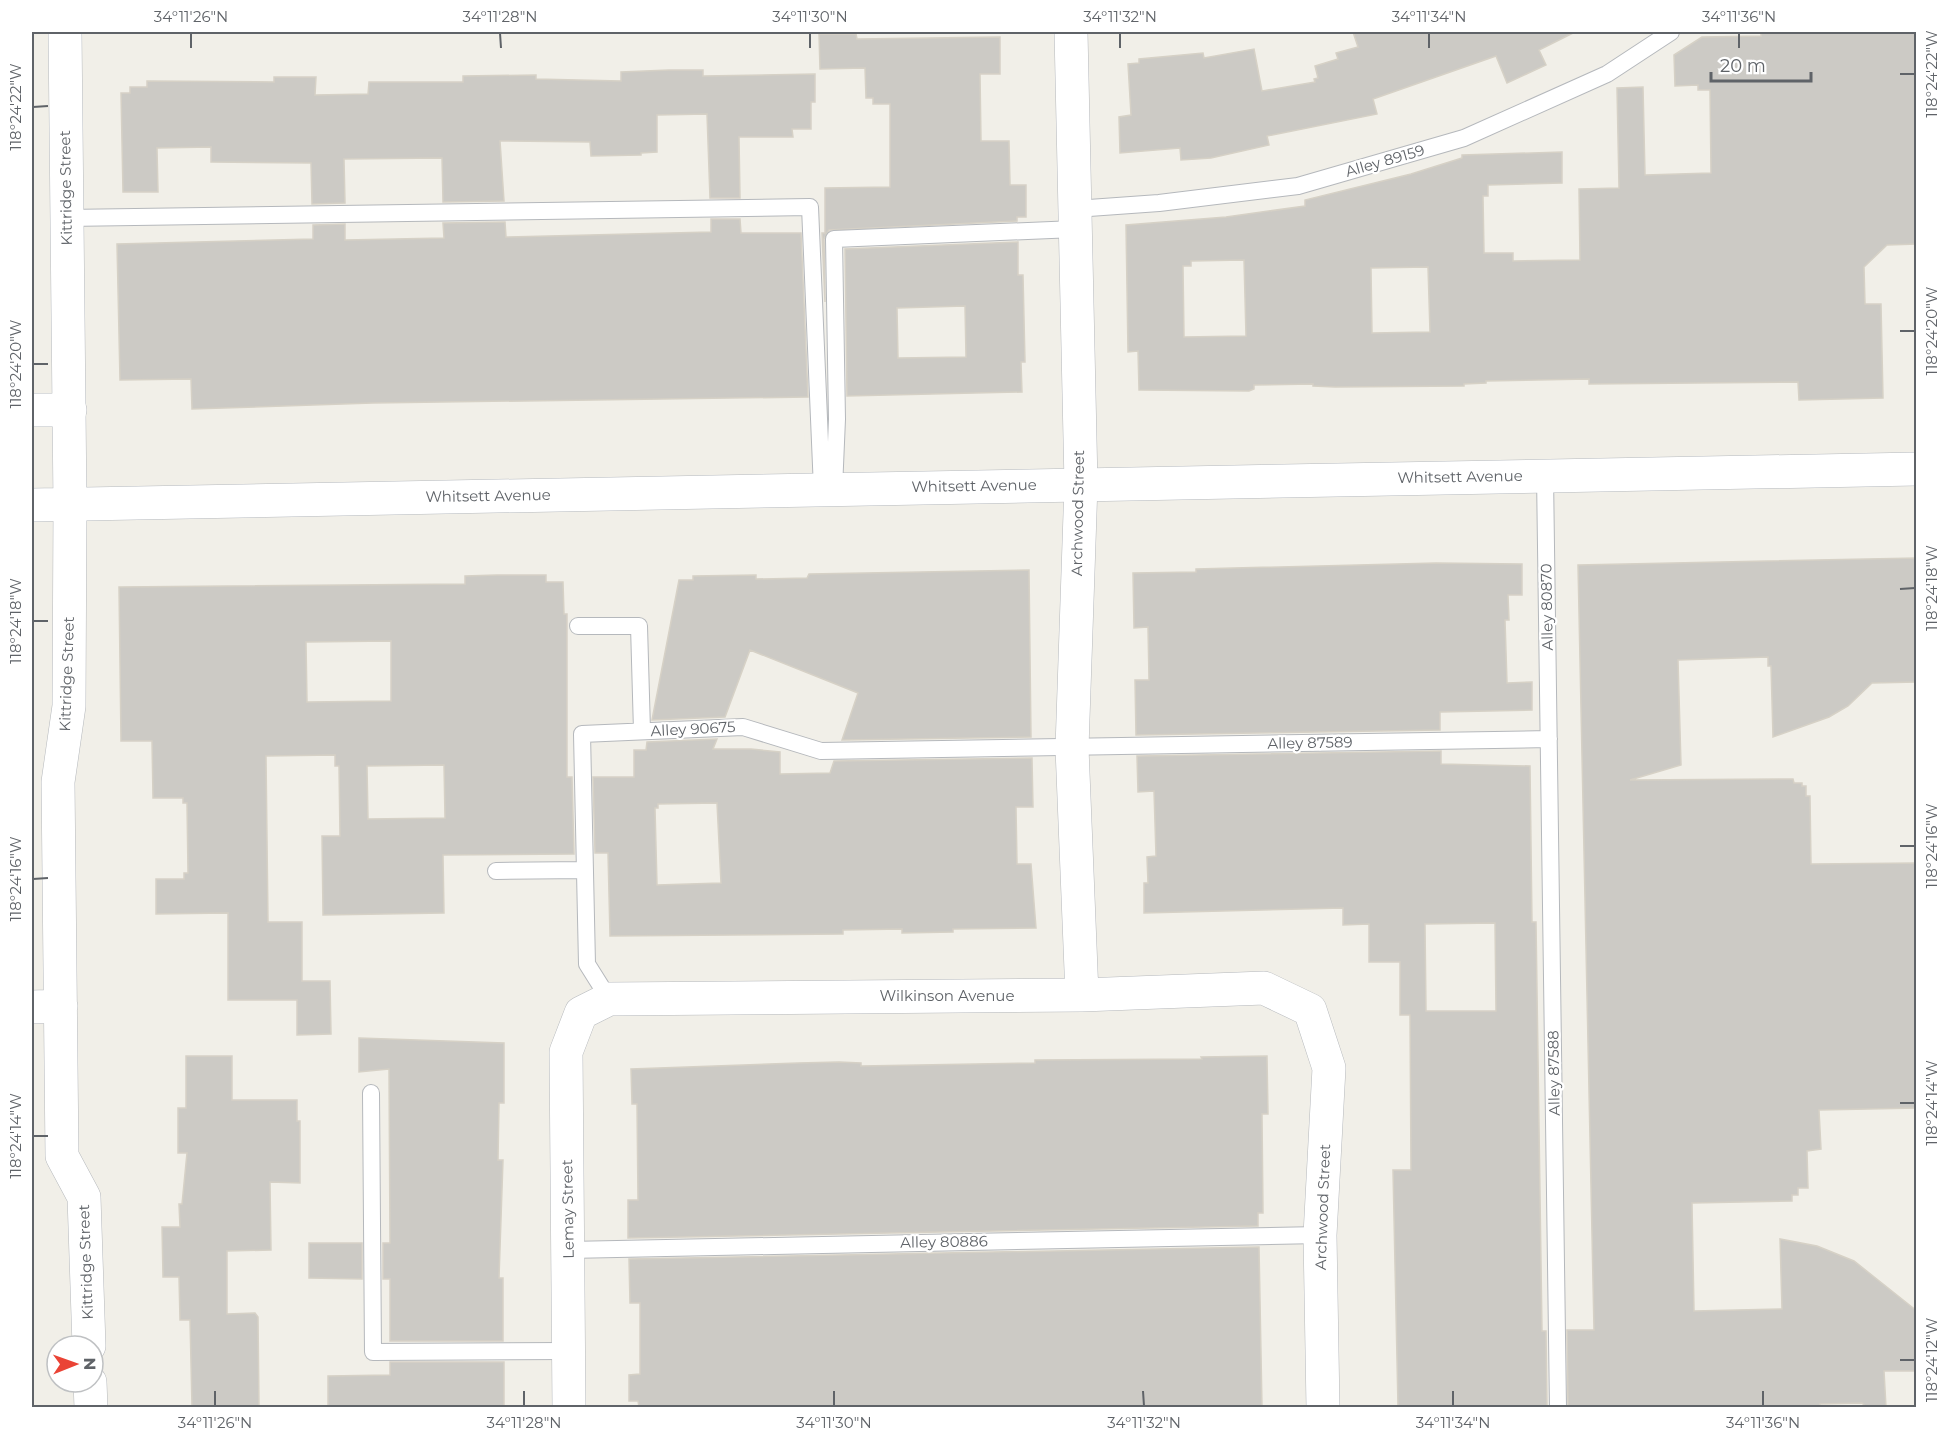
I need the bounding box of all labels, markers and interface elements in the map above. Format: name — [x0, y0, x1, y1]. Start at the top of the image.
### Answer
text: 34°11'26"N — [154, 7, 228, 26]
text: 34°11'28"N — [463, 7, 538, 26]
text: 34°11'30"N — [772, 7, 848, 26]
text: 34°11'32"N — [1083, 7, 1157, 26]
text: 34°11'34"N — [1392, 7, 1466, 26]
text: 34°11'36"N — [1702, 7, 1776, 26]
text: 118°24'22"W — [1922, 30, 1941, 118]
scale bar — [1711, 45, 1812, 83]
text: 20 m — [1720, 55, 1766, 77]
text: 118°24'22"W — [6, 63, 25, 151]
street label: Kittridge Street — [55, 130, 76, 246]
street label: Alley 89159 — [1343, 140, 1427, 181]
text: 118°24'20"W — [1922, 286, 1941, 375]
text: 118°24'20"W — [6, 319, 25, 408]
street label: Archwood Street — [1067, 450, 1088, 576]
street label: Whitsett Avenue — [1397, 466, 1523, 487]
street label: Whitsett Avenue — [911, 475, 1037, 496]
street label: Whitsett Avenue — [425, 485, 551, 506]
text: 118°24'18"W — [1922, 545, 1941, 631]
street label: Alley 80870 — [1536, 563, 1557, 651]
text: 118°24'18"W — [6, 578, 25, 664]
street label: Kittridge Street — [55, 616, 78, 732]
street label: Alley 90675 — [650, 717, 736, 740]
street label: Alley 87589 — [1267, 732, 1353, 753]
text: 118°24'16"W — [1922, 803, 1941, 889]
text: 118°24'16"W — [6, 836, 25, 922]
street label: Wilkinson Avenue — [879, 986, 1015, 1005]
street label: Alley 87588 — [1543, 1030, 1564, 1116]
text: 118°24'14"W — [1922, 1060, 1941, 1146]
text: 118°24'14"W — [6, 1093, 25, 1179]
street label: Archwood Street — [1311, 1144, 1334, 1270]
street label: Lemay Street — [557, 1159, 578, 1259]
street label: Kittridge Street — [74, 1204, 97, 1320]
street label: Alley 80886 — [900, 1231, 988, 1252]
text: 118°24'12"W — [1922, 1317, 1941, 1402]
north arrow — [45, 1334, 105, 1394]
text: N — [80, 1357, 99, 1370]
text: 34°11'26"N — [178, 1413, 252, 1432]
text: 34°11'28"N — [487, 1413, 562, 1432]
text: 34°11'30"N — [796, 1413, 872, 1432]
text: 34°11'32"N — [1107, 1413, 1181, 1432]
text: 34°11'34"N — [1416, 1413, 1490, 1432]
text: 34°11'36"N — [1726, 1413, 1800, 1432]

